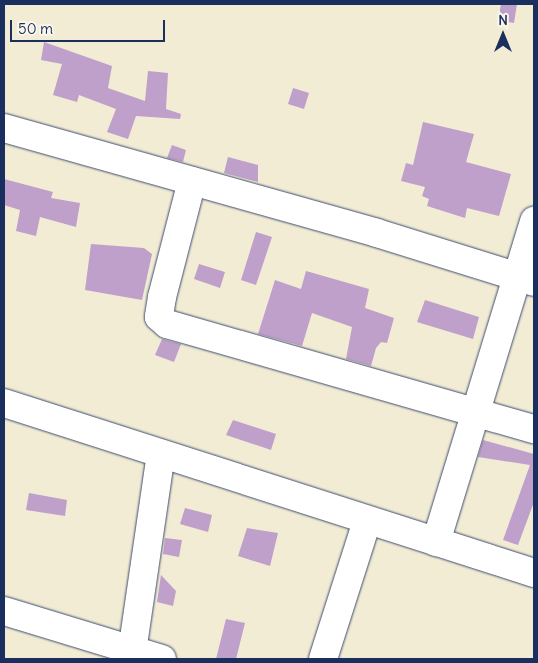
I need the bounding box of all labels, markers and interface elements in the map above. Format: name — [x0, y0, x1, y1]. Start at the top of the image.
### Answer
scale bar — [12, 10, 168, 42]
north arrow — [478, 10, 528, 60]
text: N — [498, 11, 508, 29]
text: 50 m — [18, 19, 53, 38]

